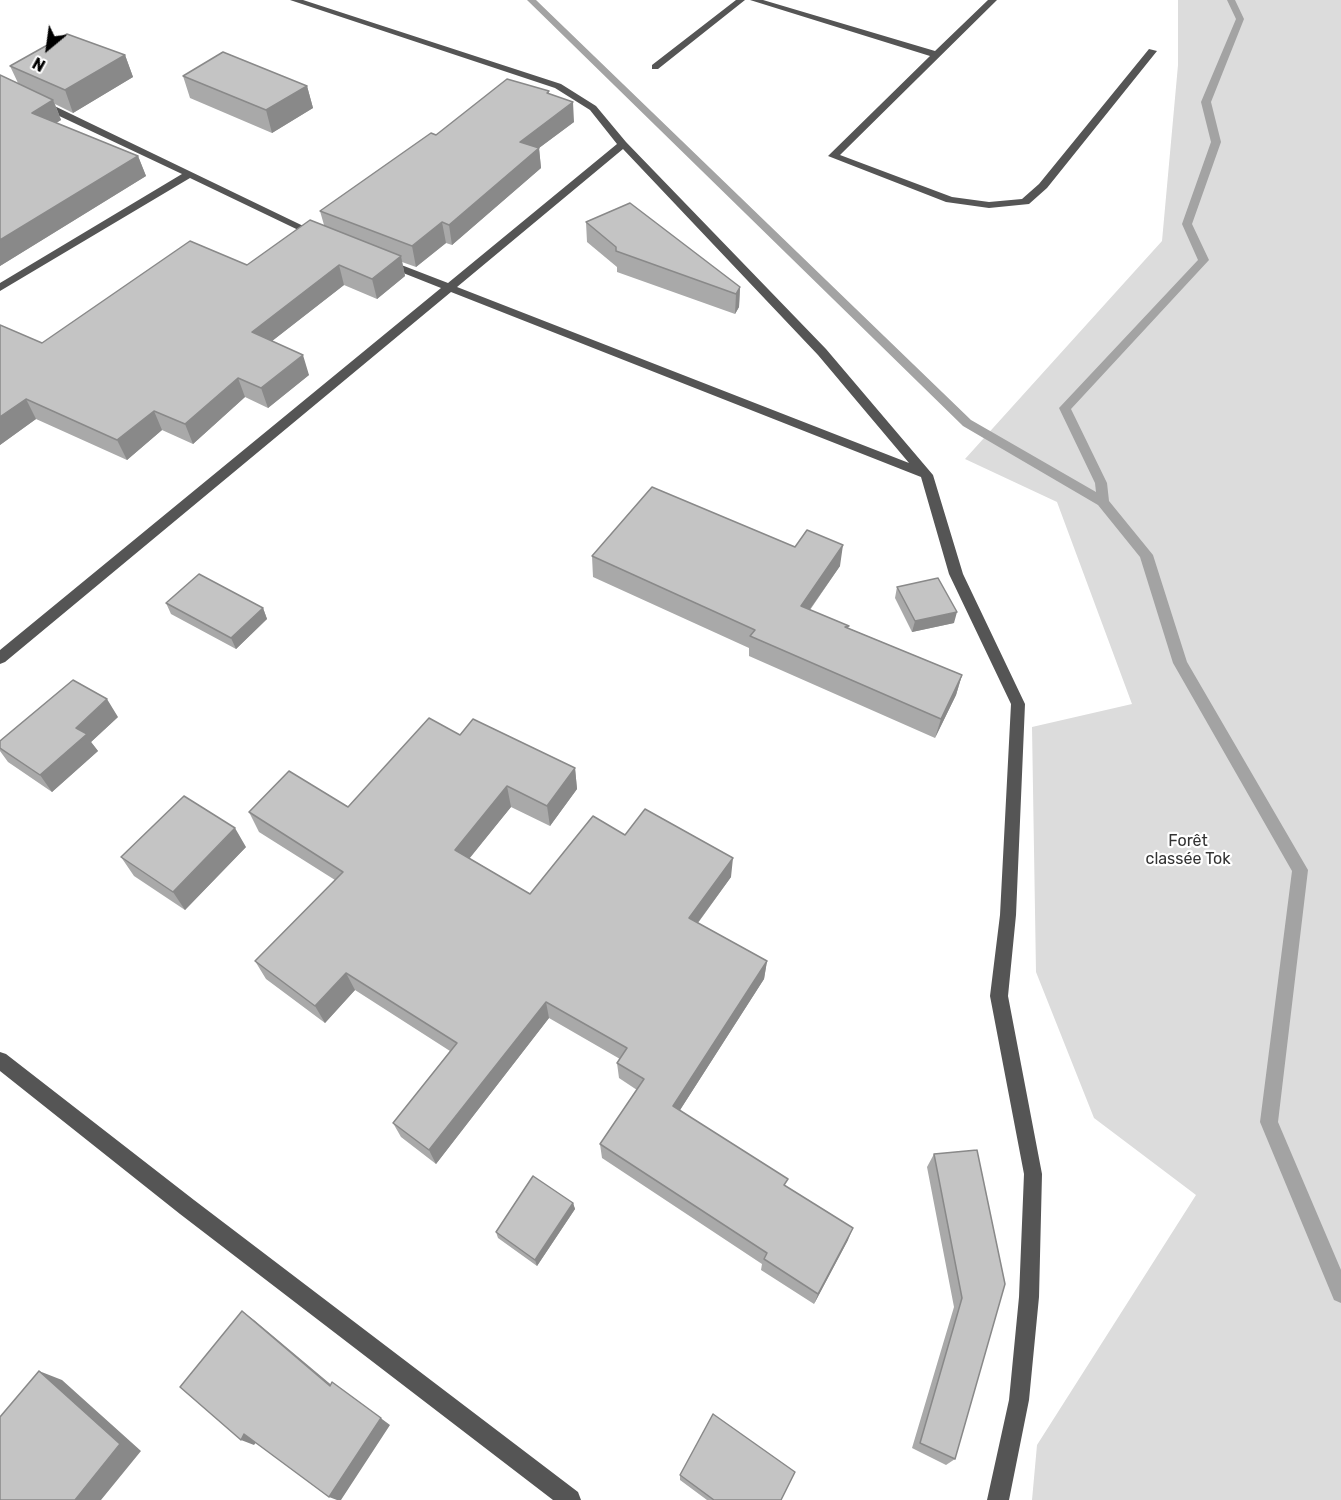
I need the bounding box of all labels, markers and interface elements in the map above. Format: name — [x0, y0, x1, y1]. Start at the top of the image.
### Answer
north arrow — [18, 18, 78, 78]
text: N — [29, 53, 49, 75]
park label: Forêt classée Tok — [1146, 831, 1230, 869]

